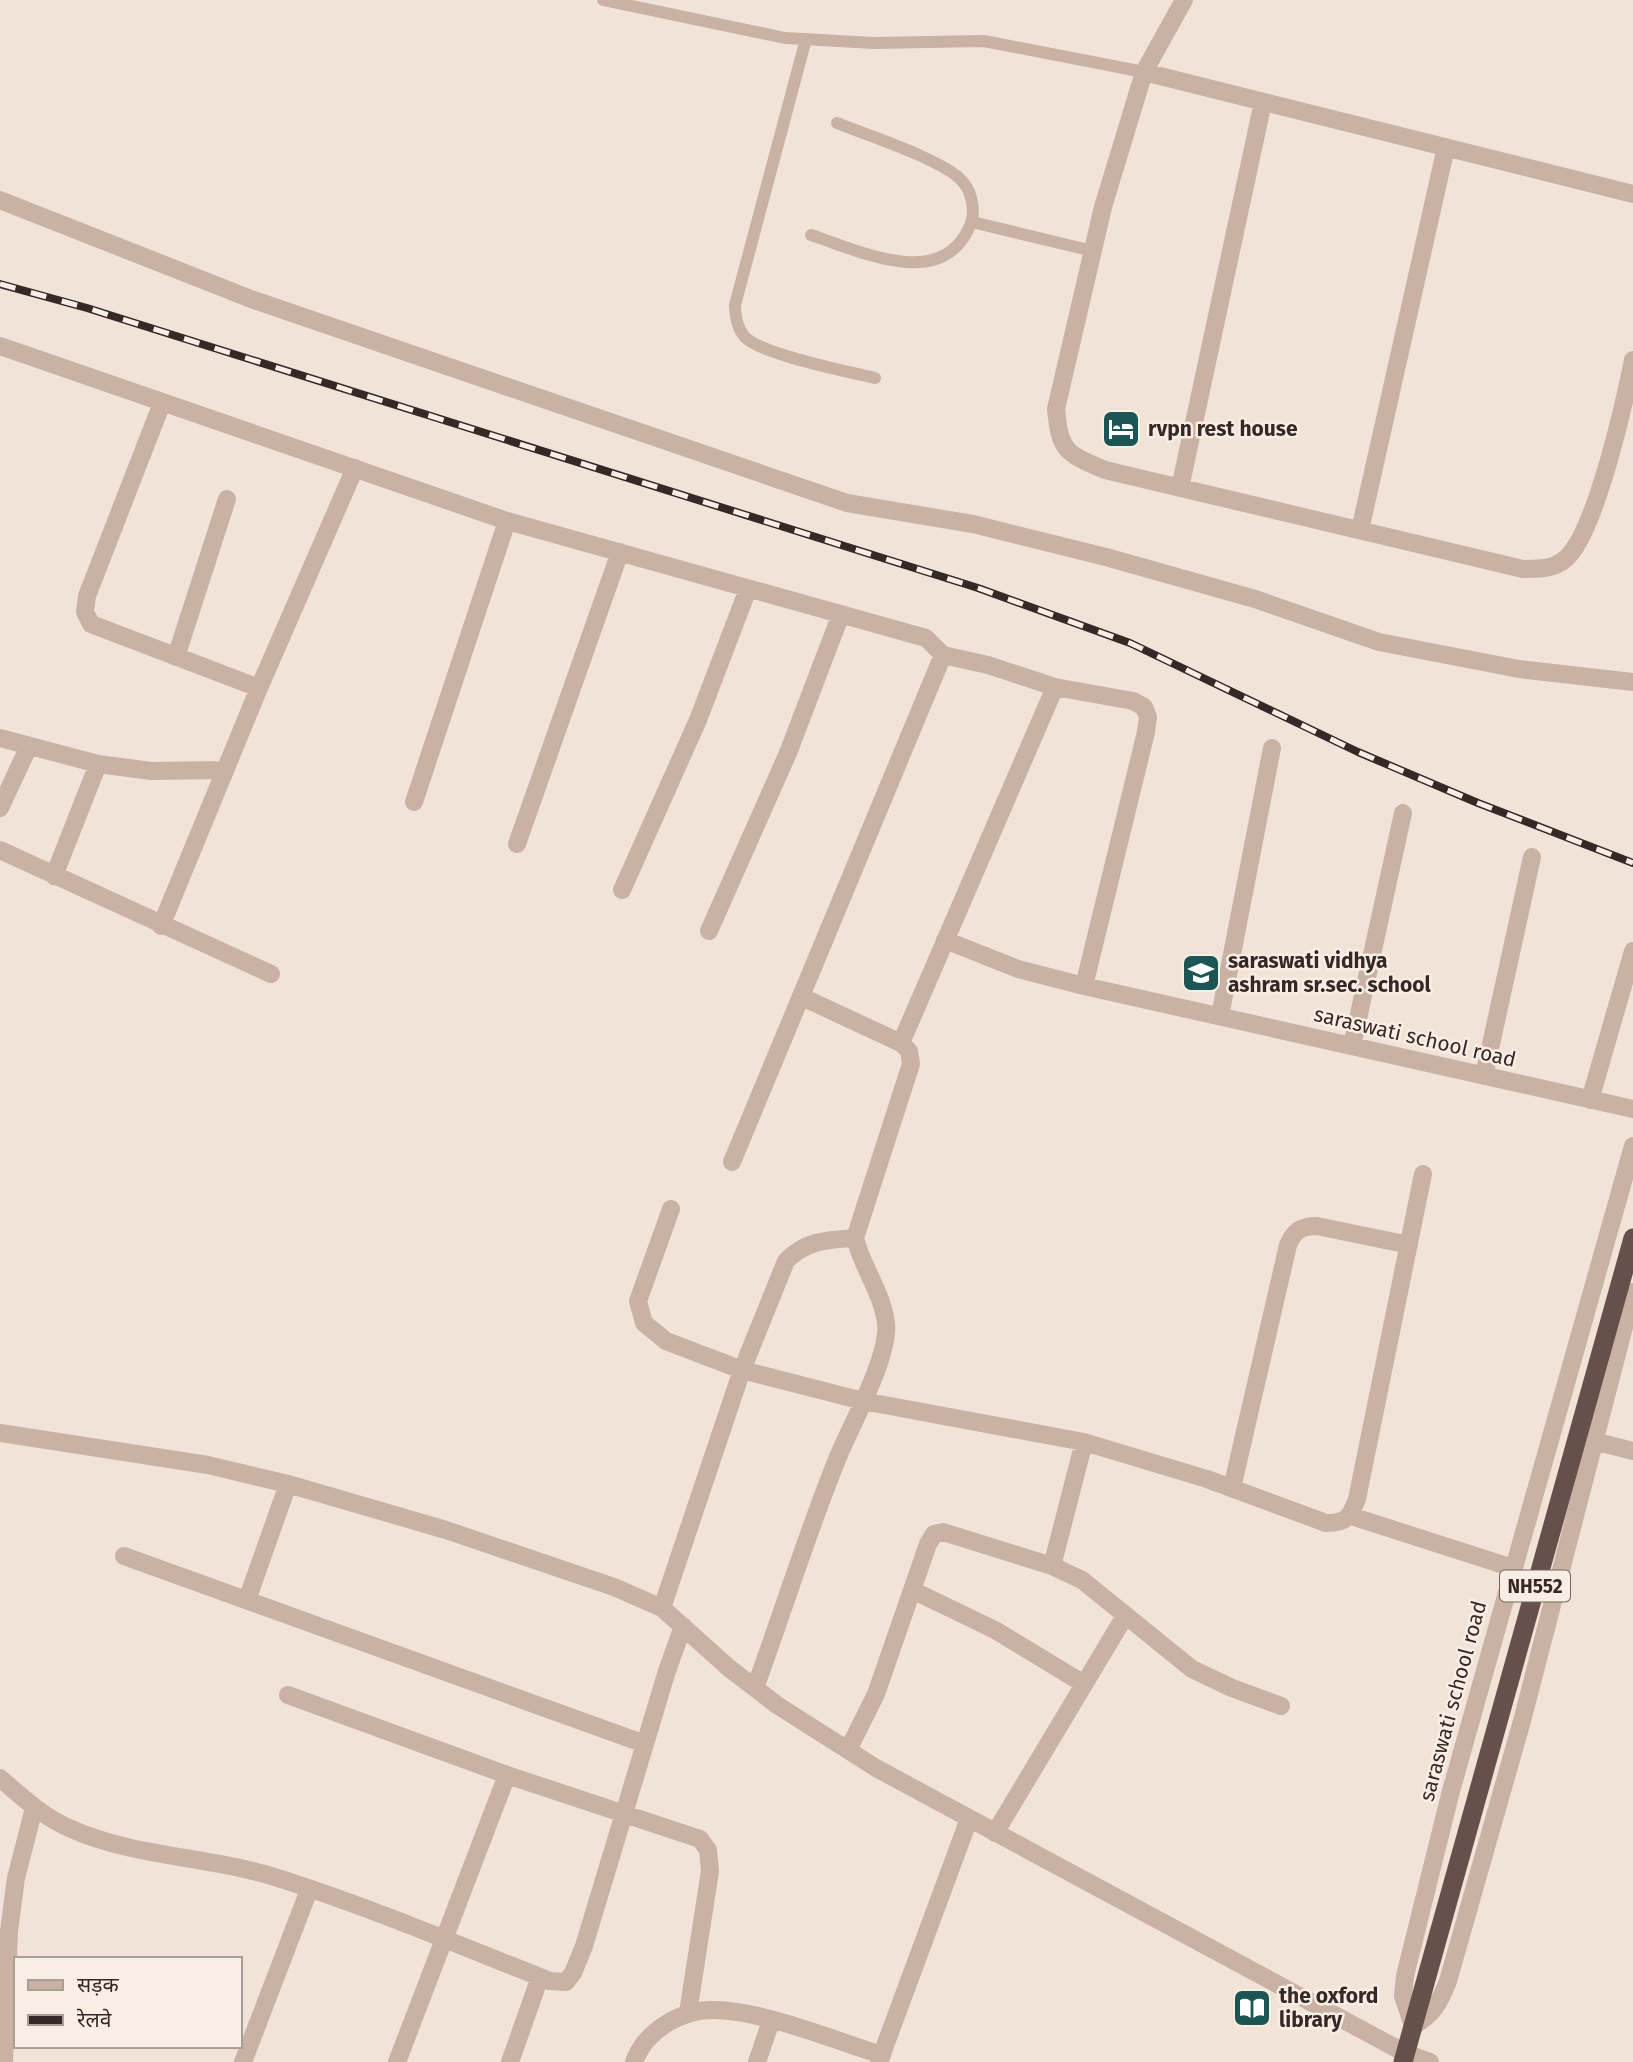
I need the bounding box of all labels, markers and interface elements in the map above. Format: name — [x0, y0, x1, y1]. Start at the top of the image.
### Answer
hotel icon: rvpn rest house — [1100, 408, 1142, 450]
place label: rvpn rest house — [1148, 416, 1298, 442]
place label: saraswati vidhya ashram sr.sec. school — [1228, 948, 1431, 998]
school or university icon: saraswati vidhya ashram sr.sec. school — [1180, 952, 1222, 994]
street label: saraswati school road — [1311, 1001, 1519, 1073]
road number: NH552 — [1500, 1570, 1570, 1602]
street label: saraswati school road — [1414, 1598, 1492, 1804]
legend — [14, 1957, 242, 2048]
text: सड़क — [77, 1972, 119, 1998]
place label: the oxford library — [1279, 1983, 1378, 2033]
library icon: the oxford library — [1231, 1987, 1273, 2029]
text: रेलवे — [76, 2007, 112, 2033]

